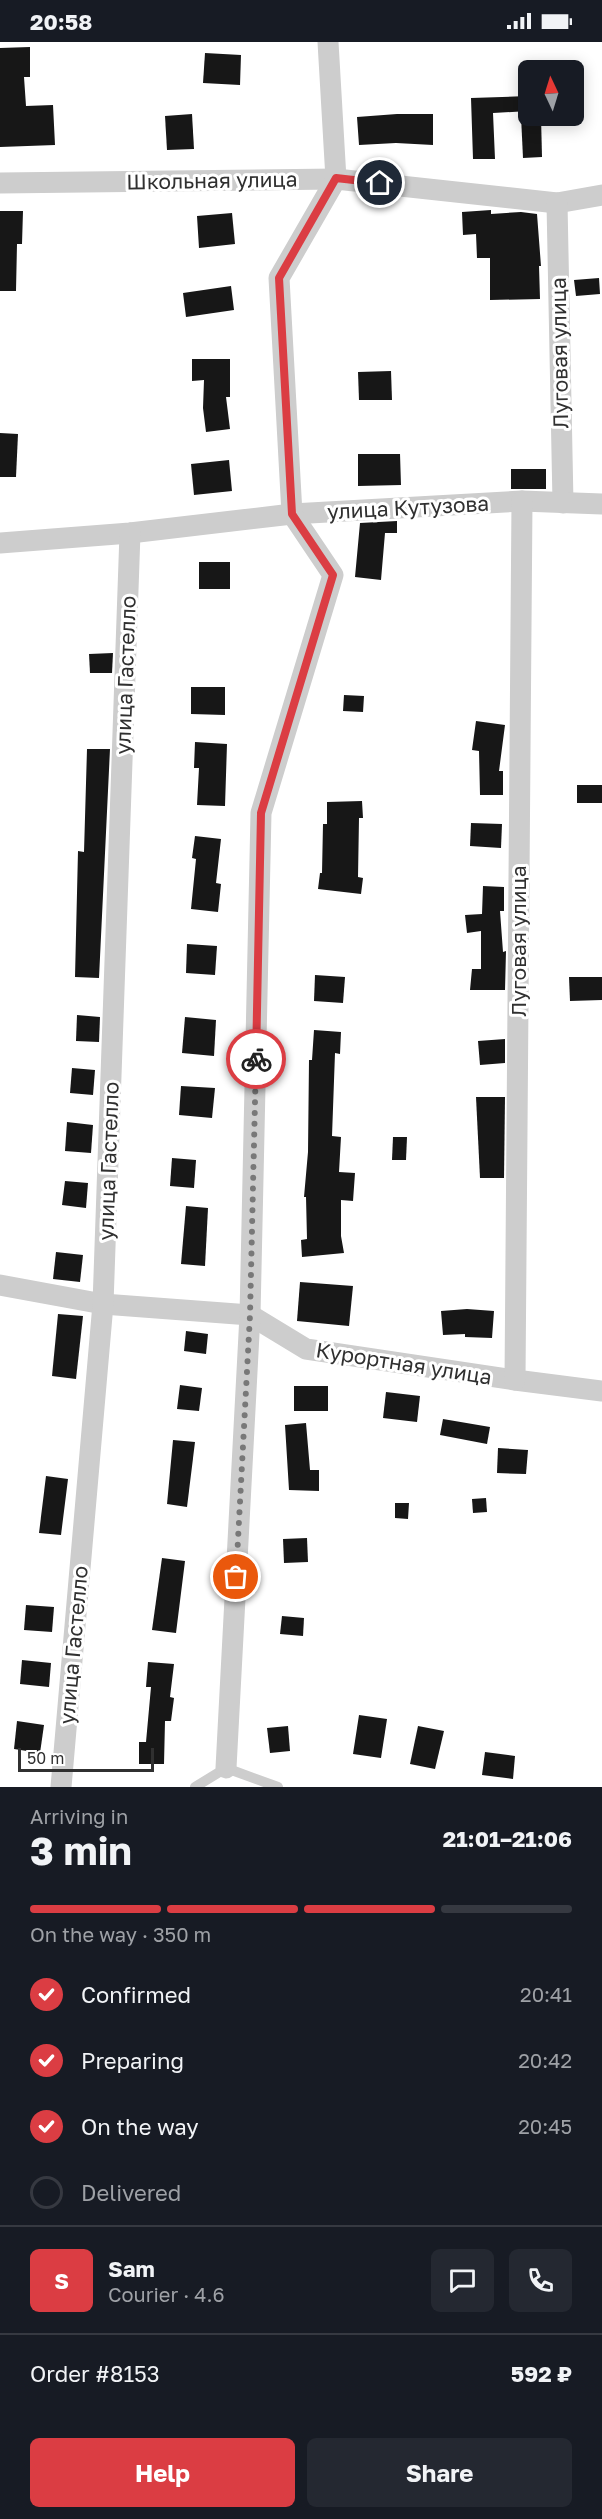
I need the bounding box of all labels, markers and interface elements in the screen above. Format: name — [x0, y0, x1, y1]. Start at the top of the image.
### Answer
text: 20:58 — [30, 8, 92, 35]
north arrow — [518, 60, 584, 126]
map controls — [518, 60, 584, 126]
pin — [354, 157, 405, 208]
street label: Школьная улица — [126, 166, 298, 194]
icon: home — [363, 166, 396, 199]
street label: Луговая улица — [545, 277, 573, 429]
street label: улица Кутузова — [326, 490, 490, 524]
street label: улица Гастелло — [109, 595, 141, 755]
street label: Луговая улица — [505, 865, 531, 1017]
courier — [226, 1029, 286, 1089]
icon: bike — [240, 1043, 273, 1076]
street label: улица Гастелло — [92, 1081, 124, 1241]
street label: Курортная улица — [314, 1336, 494, 1390]
pin — [210, 1551, 261, 1602]
icon: bag — [219, 1560, 252, 1593]
street label: улица Гастелло — [53, 1565, 93, 1725]
scale bar — [18, 1745, 154, 1772]
text: 50 m — [27, 1748, 64, 1768]
text: Arriving in — [30, 1804, 128, 1828]
text: 21:01–21:06 — [443, 1825, 572, 1852]
text: 3 min — [30, 1827, 132, 1874]
text: On the way · 350 m — [30, 1922, 211, 1946]
icon: check — [30, 1978, 63, 2011]
text: Confirmed — [81, 1981, 191, 2008]
text: 20:41 — [520, 1982, 572, 2006]
icon: check — [30, 2044, 63, 2077]
text: Preparing — [81, 2047, 184, 2074]
text: 20:42 — [518, 2048, 572, 2072]
icon: check — [30, 2110, 63, 2143]
text: On the way — [81, 2113, 199, 2140]
text: 20:45 — [518, 2114, 572, 2138]
text: Delivered — [81, 2179, 181, 2206]
button: chat — [431, 2249, 494, 2312]
button: phone — [509, 2249, 572, 2312]
text: Sam — [108, 2255, 155, 2282]
text: S — [54, 2267, 69, 2294]
text: Courier · 4.6 — [108, 2282, 225, 2306]
text: Order #8153 — [30, 2360, 160, 2387]
text: 592 ₽ — [511, 2360, 572, 2387]
button: Help — [30, 2438, 295, 2507]
button: Share — [307, 2438, 572, 2507]

